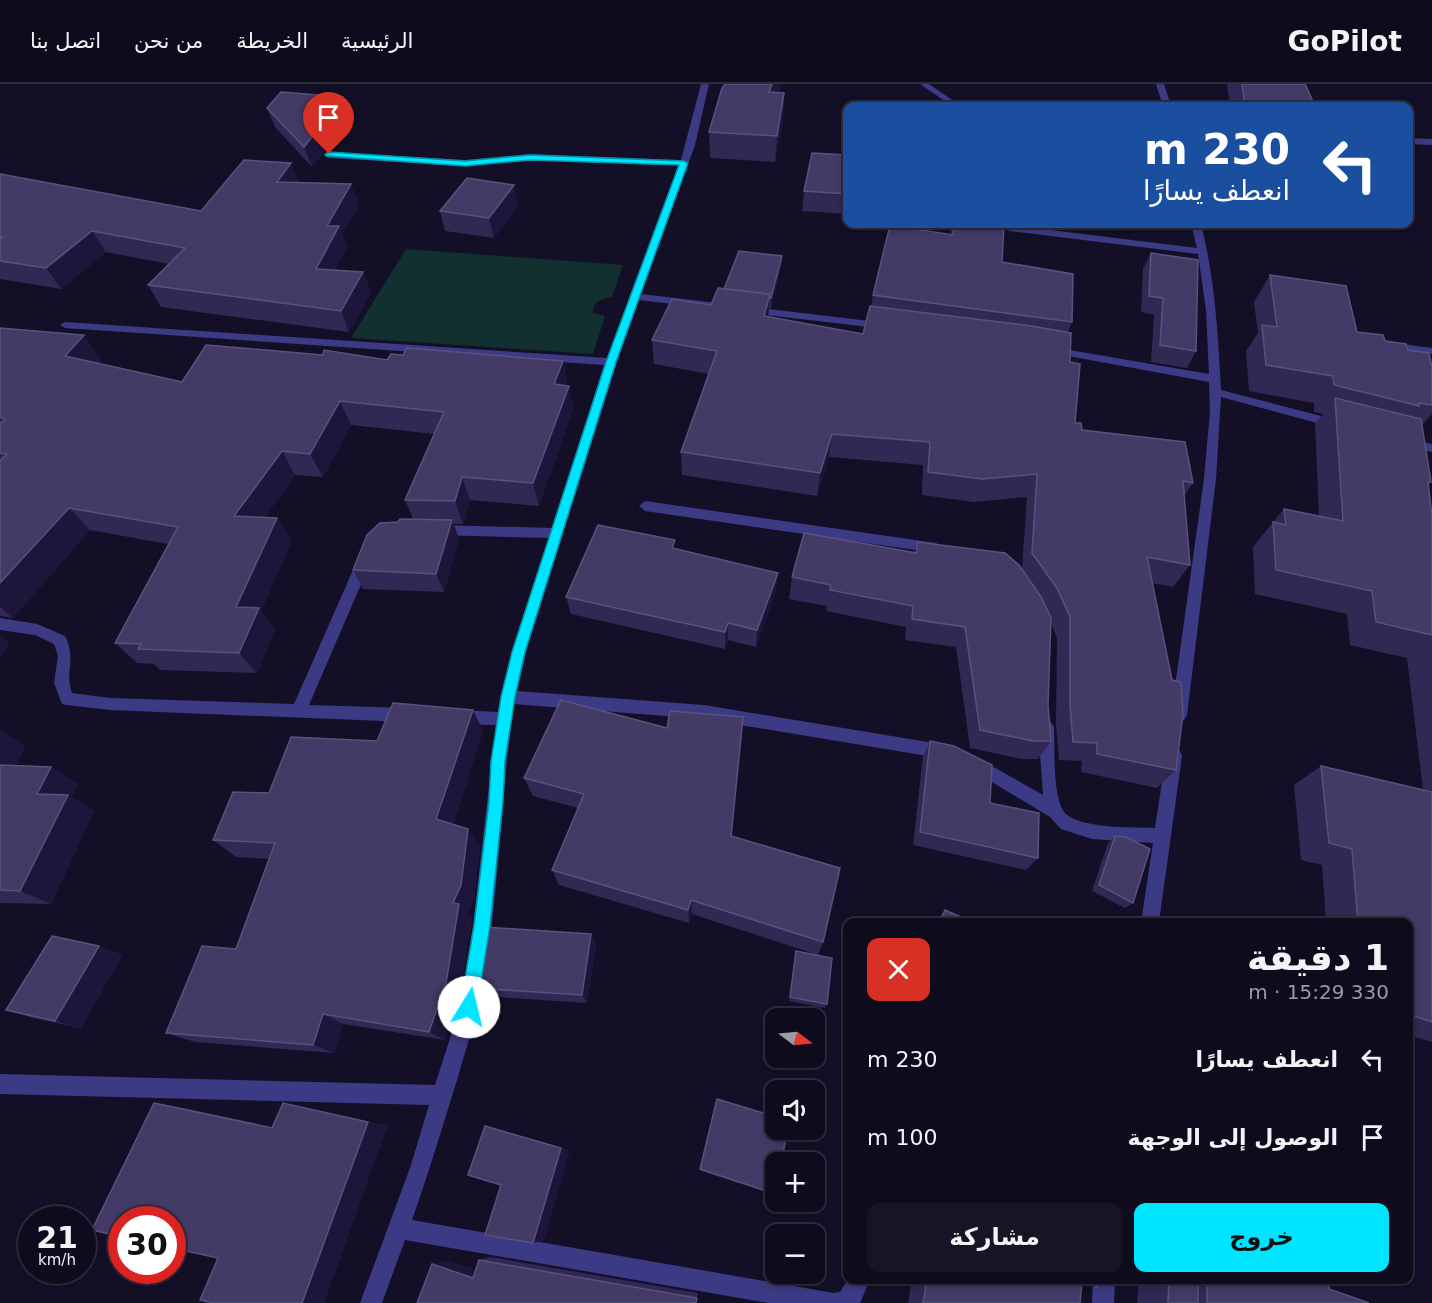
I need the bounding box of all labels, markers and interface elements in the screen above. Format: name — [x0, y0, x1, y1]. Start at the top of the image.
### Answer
text: GoPilot — [1287, 25, 1402, 58]
text: اتصل بنا — [30, 29, 101, 53]
text: من نحن — [134, 29, 203, 53]
text: الخريطة — [236, 29, 308, 53]
text: الرئيسية — [341, 29, 413, 53]
pin — [303, 92, 354, 154]
icon: arrive — [312, 101, 345, 134]
text: 230 m — [1144, 125, 1290, 174]
icon: left — [1311, 126, 1389, 204]
text: انعطف يسارًا — [1143, 175, 1290, 206]
text: 1 دقيقة — [1247, 937, 1389, 978]
button: close — [867, 938, 930, 1001]
position arrow — [437, 975, 501, 1039]
text: 330 m · 15:29 — [1248, 980, 1389, 1004]
north arrow — [765, 1008, 825, 1068]
map controls — [765, 1008, 825, 1284]
icon: left — [1356, 1043, 1389, 1076]
text: 230 m — [867, 1047, 937, 1072]
text: انعطف يسارًا — [1195, 1047, 1338, 1072]
button: sound — [765, 1080, 825, 1140]
icon: arrive — [1356, 1121, 1389, 1154]
text: 100 m — [867, 1125, 937, 1150]
text: الوصول إلى الوجهة — [1128, 1125, 1338, 1150]
button: + — [765, 1152, 825, 1212]
button: مشاركة — [867, 1203, 1122, 1272]
button: خروج — [1134, 1203, 1389, 1272]
speed limit sign: 30 — [108, 1206, 186, 1284]
text: 21 — [36, 1220, 78, 1255]
button: − — [765, 1224, 825, 1284]
text: km/h — [38, 1251, 76, 1269]

